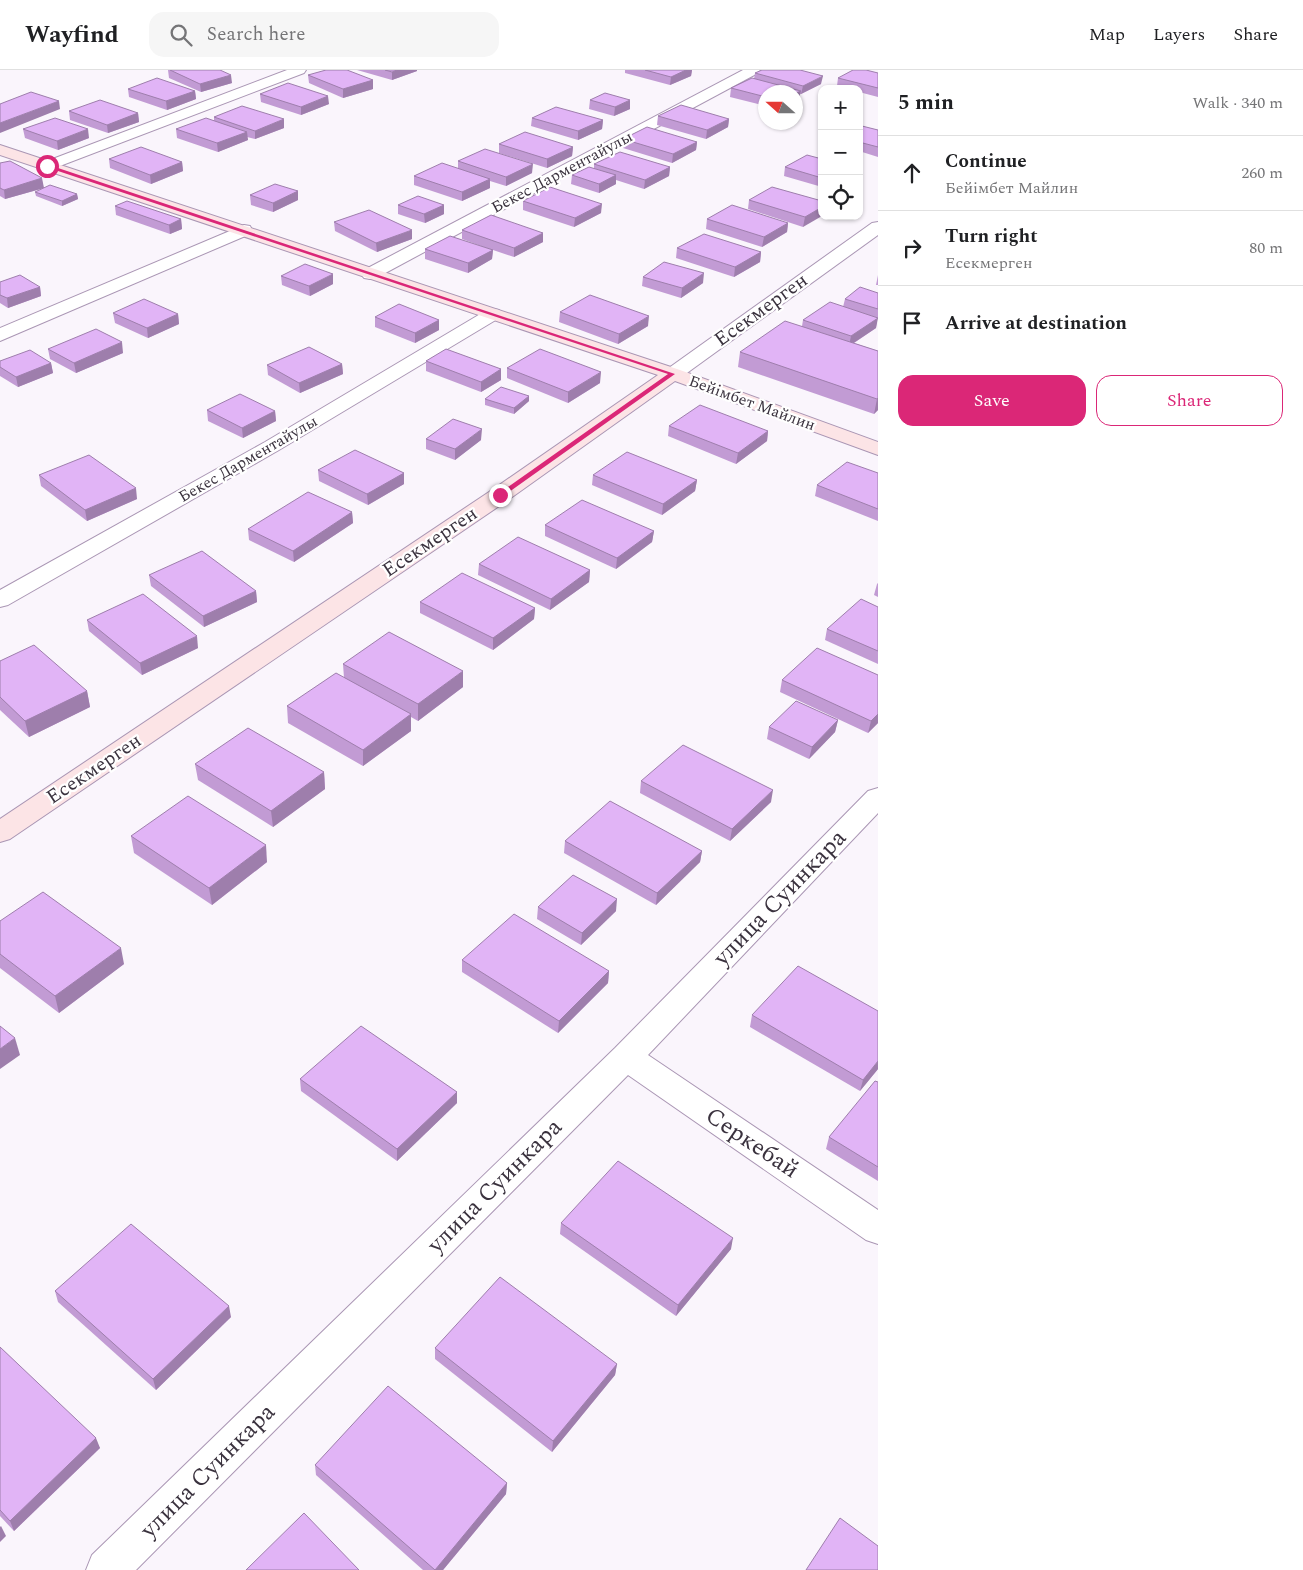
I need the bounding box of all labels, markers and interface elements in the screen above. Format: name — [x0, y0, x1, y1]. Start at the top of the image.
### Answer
search box — [149, 12, 499, 57]
text: Wayfind — [25, 17, 119, 53]
text: Search here — [207, 20, 305, 49]
icon: search — [167, 21, 195, 49]
text: Map — [1089, 21, 1125, 48]
text: Layers — [1153, 21, 1205, 48]
text: Share — [1233, 21, 1278, 48]
north arrow — [758, 85, 803, 130]
map controls — [818, 85, 863, 220]
button: + — [818, 85, 863, 130]
text: 5 min — [898, 87, 954, 119]
text: Walk · 340 m — [1192, 91, 1283, 115]
street label: Бекес Дарментайулы — [487, 124, 637, 219]
button: − — [818, 130, 863, 175]
text: Continue — [945, 147, 1027, 176]
route start — [36, 155, 59, 178]
icon: ahead — [898, 159, 926, 187]
text: 260 m — [1241, 161, 1283, 185]
button: locate — [818, 175, 863, 220]
text: Бейімбет Майлин — [945, 176, 1078, 200]
text: Turn right — [945, 222, 1038, 251]
icon: right — [898, 234, 926, 262]
text: 80 m — [1249, 236, 1283, 260]
text: Eсекмерген — [945, 251, 1032, 275]
street label: Eсекмерген — [708, 266, 814, 354]
icon: arrive — [898, 309, 926, 337]
text: Arrive at destination — [945, 309, 1127, 338]
street label: Бейімбет Майлин — [685, 369, 819, 437]
button: Save — [898, 375, 1086, 426]
button: Share — [1096, 375, 1283, 426]
street label: Бекес Дарментайулы — [174, 409, 322, 509]
route end — [489, 484, 512, 507]
street label: Eсекмерген — [376, 499, 484, 585]
street label: Eсекмерген — [40, 726, 148, 812]
street label: улица Суинкара — [704, 821, 855, 975]
street label: Серкебай — [698, 1098, 806, 1188]
street label: улица Суинкара — [418, 1110, 571, 1263]
street label: улица Суинкара — [131, 1395, 284, 1548]

